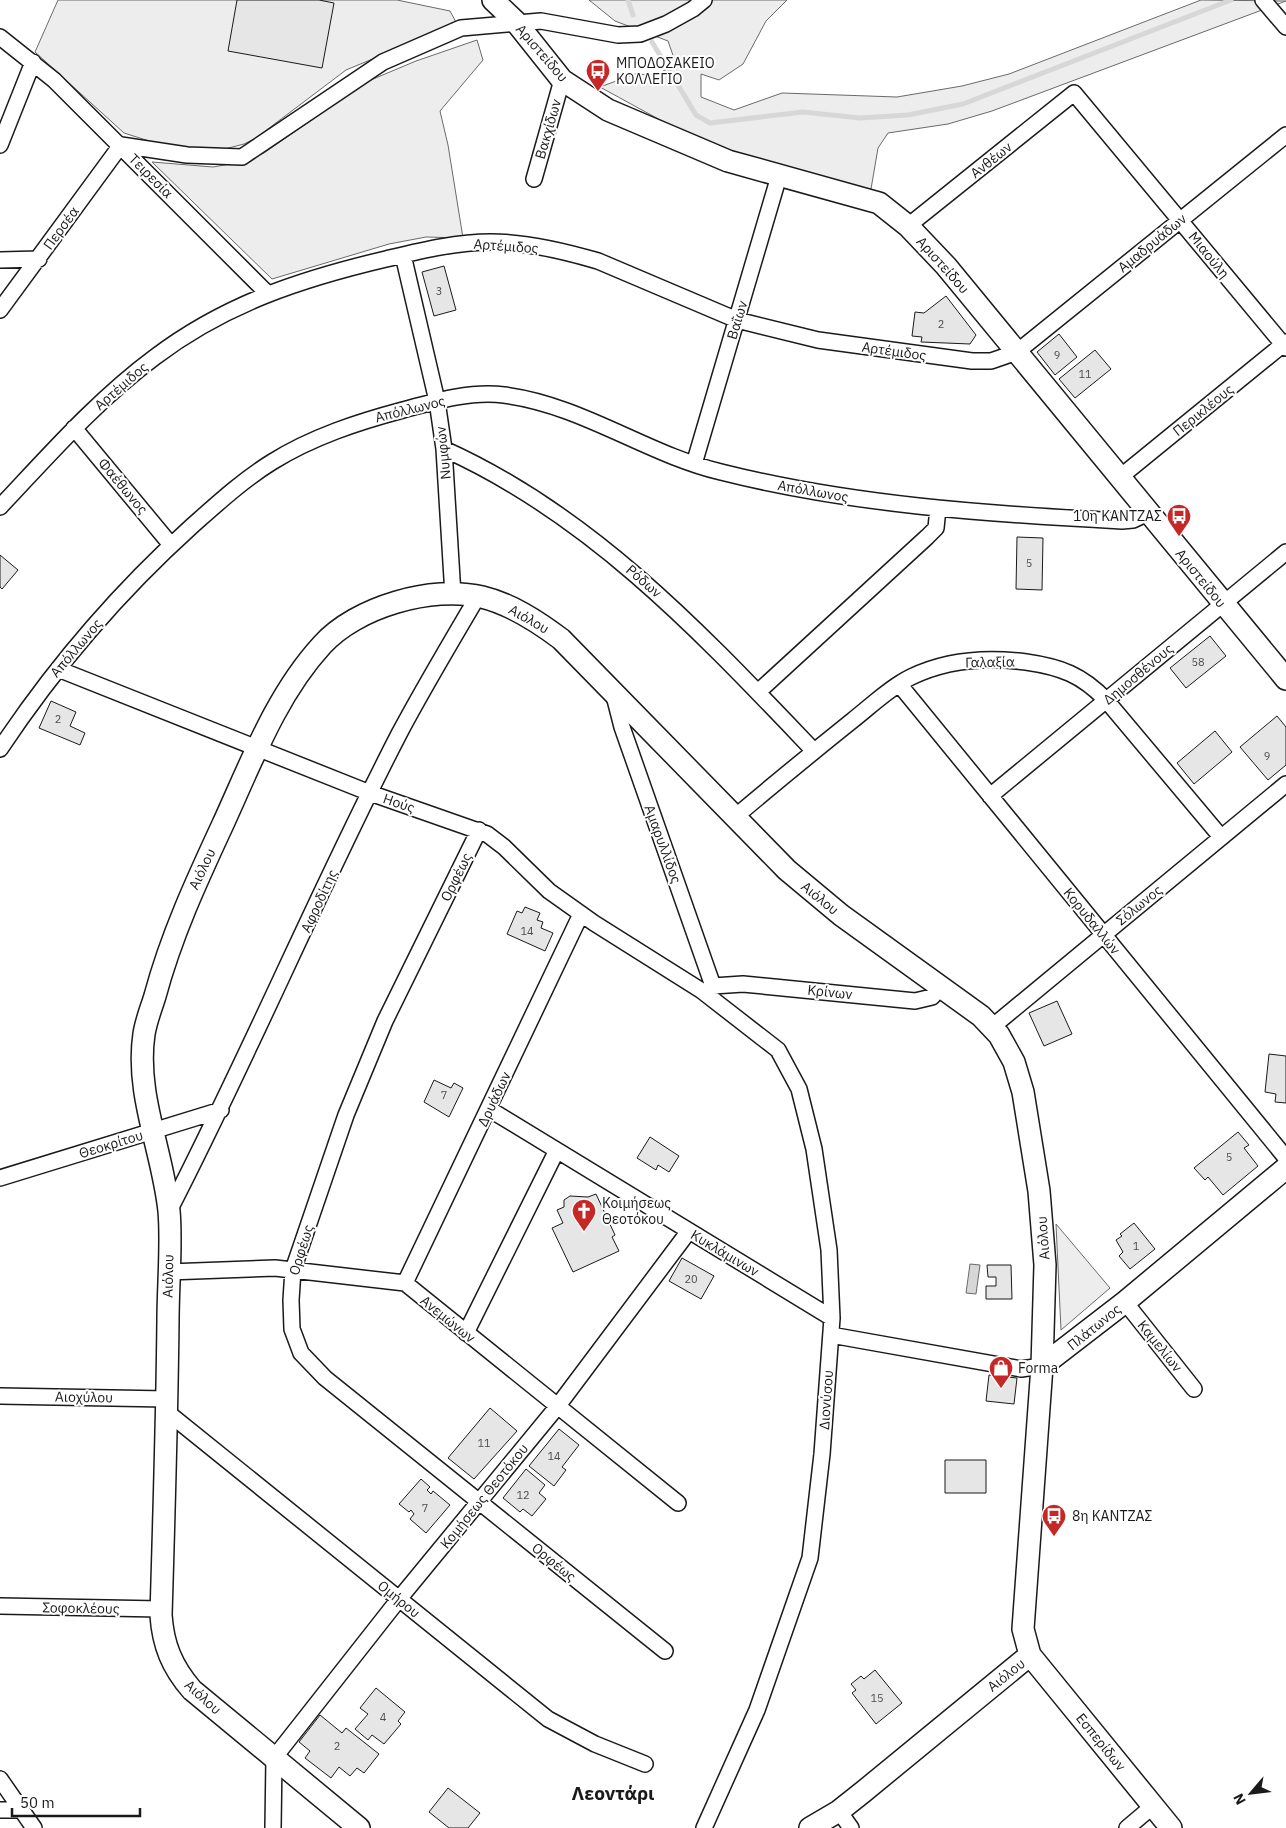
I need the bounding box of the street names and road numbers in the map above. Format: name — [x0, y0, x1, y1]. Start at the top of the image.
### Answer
street label: Αριστείδου — [512, 20, 572, 86]
street label: Βακχίδων — [531, 97, 565, 161]
street label: Ανθέων — [967, 138, 1015, 182]
street label: Tειρεσία — [125, 150, 177, 202]
street label: Περσέα — [39, 203, 83, 253]
street label: Αμαδρυάδων — [1114, 210, 1190, 276]
street label: Μιαούλη — [1185, 228, 1233, 282]
street label: Αριστείδου — [913, 233, 973, 297]
street label: Αρτέμιδος — [473, 235, 539, 257]
street label: Βαΐων — [723, 298, 751, 342]
street label: Αρτέμιδος — [861, 338, 928, 364]
street label: Αρτέμιδος — [91, 358, 152, 414]
street label: Περικλέους — [1169, 380, 1237, 440]
street label: Απόλλωνος — [373, 392, 447, 426]
street label: Νυμφών — [431, 425, 455, 481]
street label: Φαέθωνος — [94, 454, 152, 518]
street label: Απόλλωνος — [776, 476, 850, 506]
street label: Αριστείδου — [1172, 545, 1230, 611]
street label: Ρόδων — [622, 561, 666, 601]
street label: Αιόλου — [506, 600, 552, 638]
street label: Απόλλωνος — [46, 615, 106, 681]
street label: Δημοσθένους — [1099, 639, 1177, 709]
street label: Γαλαξία — [965, 653, 1015, 671]
street label: Ηούς — [381, 789, 417, 817]
street label: Αμαρυλλίδος — [640, 802, 686, 886]
street label: Αιόλου — [185, 845, 219, 893]
street label: Ορφέως — [437, 849, 476, 904]
street label: Αφροδίτης — [297, 866, 342, 936]
street label: Αιόλου — [797, 877, 843, 919]
street label: Σόλωνος — [1112, 881, 1166, 929]
street label: Κορυδαλλών — [1060, 884, 1124, 958]
street label: Κρίνων — [807, 981, 853, 1003]
street label: Δρυάδων — [473, 1069, 515, 1129]
street label: Θεοκρίτου — [77, 1126, 145, 1162]
street label: Αιόλου — [1033, 1216, 1053, 1260]
street label: Ορφέως — [285, 1222, 317, 1277]
street label: Κυκλάμινων — [688, 1226, 762, 1280]
street label: Αιόλου — [159, 1254, 177, 1298]
street label: Ανεμώνων — [417, 1291, 479, 1347]
street label: Πλάτωνος — [1063, 1300, 1125, 1354]
street label: Καμελίων — [1134, 1316, 1186, 1376]
street label: Διονύσου — [815, 1369, 837, 1431]
street label: Αιοχύλου — [55, 1387, 113, 1407]
street label: Κομήσεως Θεοτόκου — [436, 1440, 532, 1552]
street label: Ορφέως — [528, 1539, 580, 1585]
street label: Ομήρου — [374, 1576, 424, 1622]
street label: Σοφοκλέους — [42, 1598, 120, 1618]
street label: Αιόλου — [983, 1654, 1029, 1696]
street label: Αιόλου — [181, 1676, 225, 1718]
street label: Εσπερίδων — [1072, 1709, 1130, 1775]

